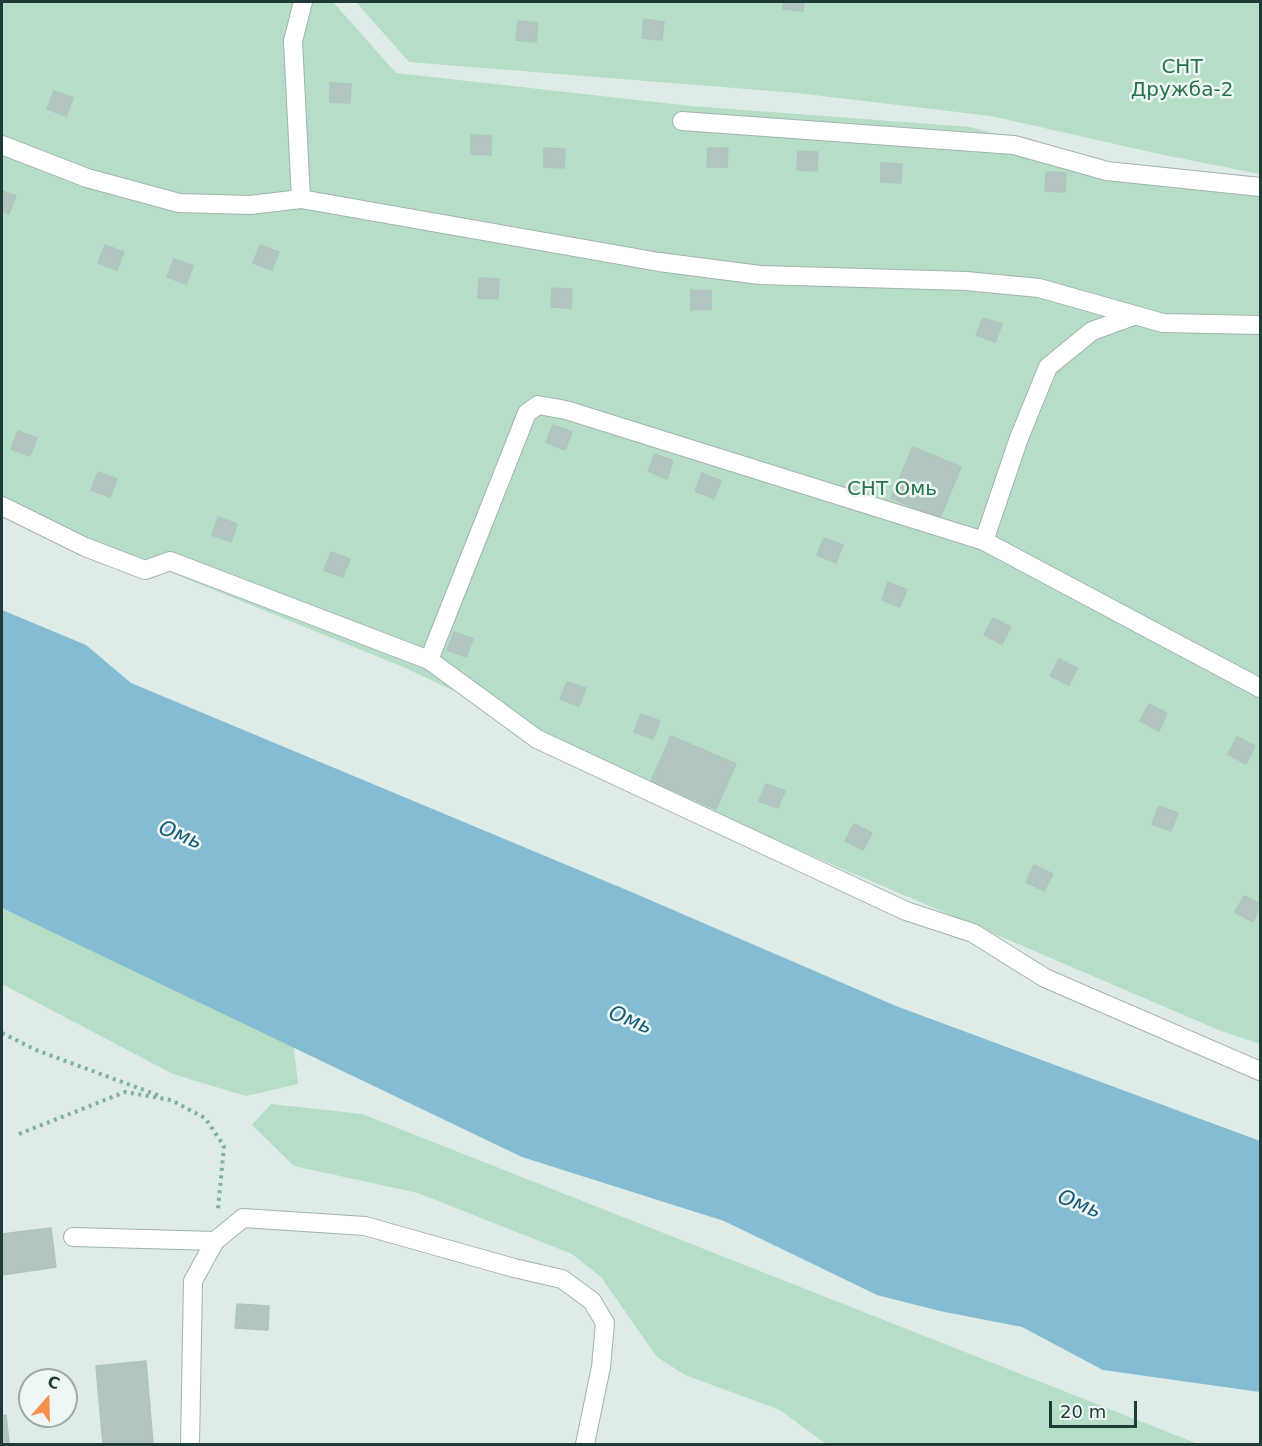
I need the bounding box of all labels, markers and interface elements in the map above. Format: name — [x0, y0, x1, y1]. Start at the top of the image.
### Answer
park label: СНТ Дружба-2 — [1131, 56, 1233, 103]
park label: СНТ Омь — [847, 478, 937, 502]
water label: Омь — [155, 816, 205, 856]
water label: Омь — [605, 1001, 655, 1041]
water label: Омь — [1054, 1185, 1104, 1225]
north arrow — [18, 1368, 78, 1428]
text: С — [45, 1372, 62, 1393]
scale bar — [1052, 1389, 1140, 1427]
text: 20 m — [1060, 1401, 1106, 1422]

